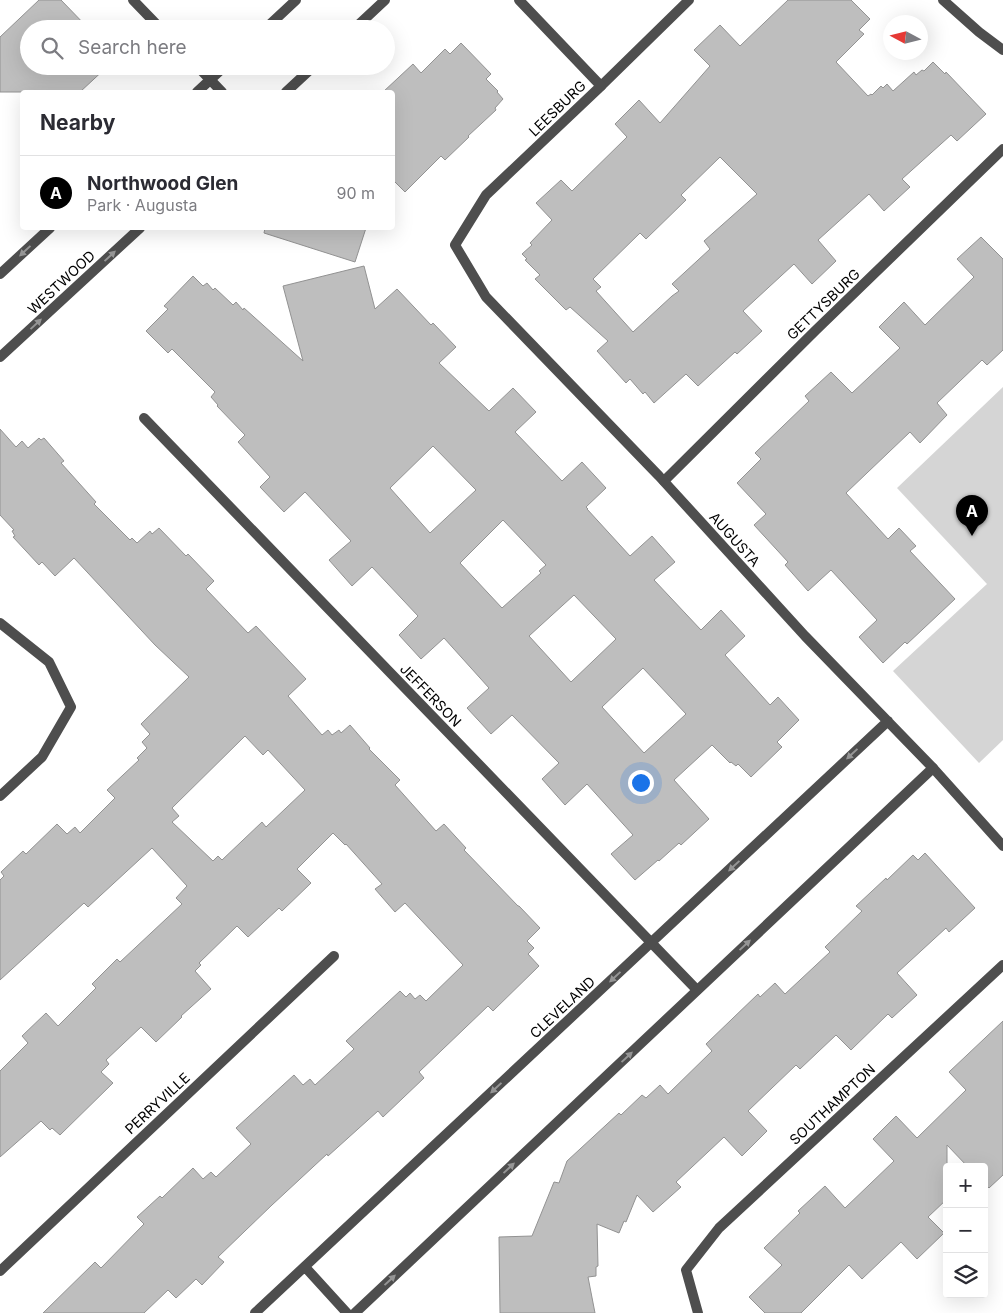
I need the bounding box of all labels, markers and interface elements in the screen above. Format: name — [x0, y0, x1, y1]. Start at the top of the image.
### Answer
north arrow — [883, 15, 928, 60]
search box — [20, 20, 395, 75]
icon: search — [38, 34, 66, 62]
text: Search here — [78, 36, 187, 59]
street label: LEESBURG — [525, 77, 589, 139]
text: Nearby — [40, 110, 115, 135]
text: Northwood Glen — [87, 172, 238, 195]
text: A — [50, 183, 62, 203]
text: 90 m — [336, 183, 375, 203]
text: Park · Augusta — [87, 195, 197, 215]
one-way arrow — [20, 245, 32, 257]
street label: WESTWOOD — [24, 247, 98, 317]
one-way arrow — [103, 250, 115, 262]
street label: GETTYSBURG — [783, 265, 863, 343]
one-way arrow — [29, 318, 41, 330]
pin: A — [956, 495, 988, 536]
street label: AUGUSTA — [706, 508, 764, 570]
street label: JEFFERSON — [397, 660, 465, 730]
one-way arrow — [847, 748, 859, 760]
your location — [628, 770, 654, 796]
one-way arrow — [728, 860, 740, 872]
one-way arrow — [739, 939, 751, 951]
one-way arrow — [609, 971, 621, 983]
street label: CLEVELAND — [526, 973, 598, 1041]
one-way arrow — [620, 1051, 632, 1063]
street label: SOUTHAMPTON — [786, 1060, 878, 1148]
street label: PERRYVILLE — [121, 1069, 193, 1137]
one-way arrow — [491, 1082, 503, 1094]
one-way arrow — [502, 1162, 514, 1174]
map controls — [943, 1163, 988, 1298]
button: + — [943, 1163, 988, 1208]
button: − — [943, 1208, 988, 1253]
button: layers — [943, 1253, 988, 1298]
one-way arrow — [384, 1274, 396, 1286]

